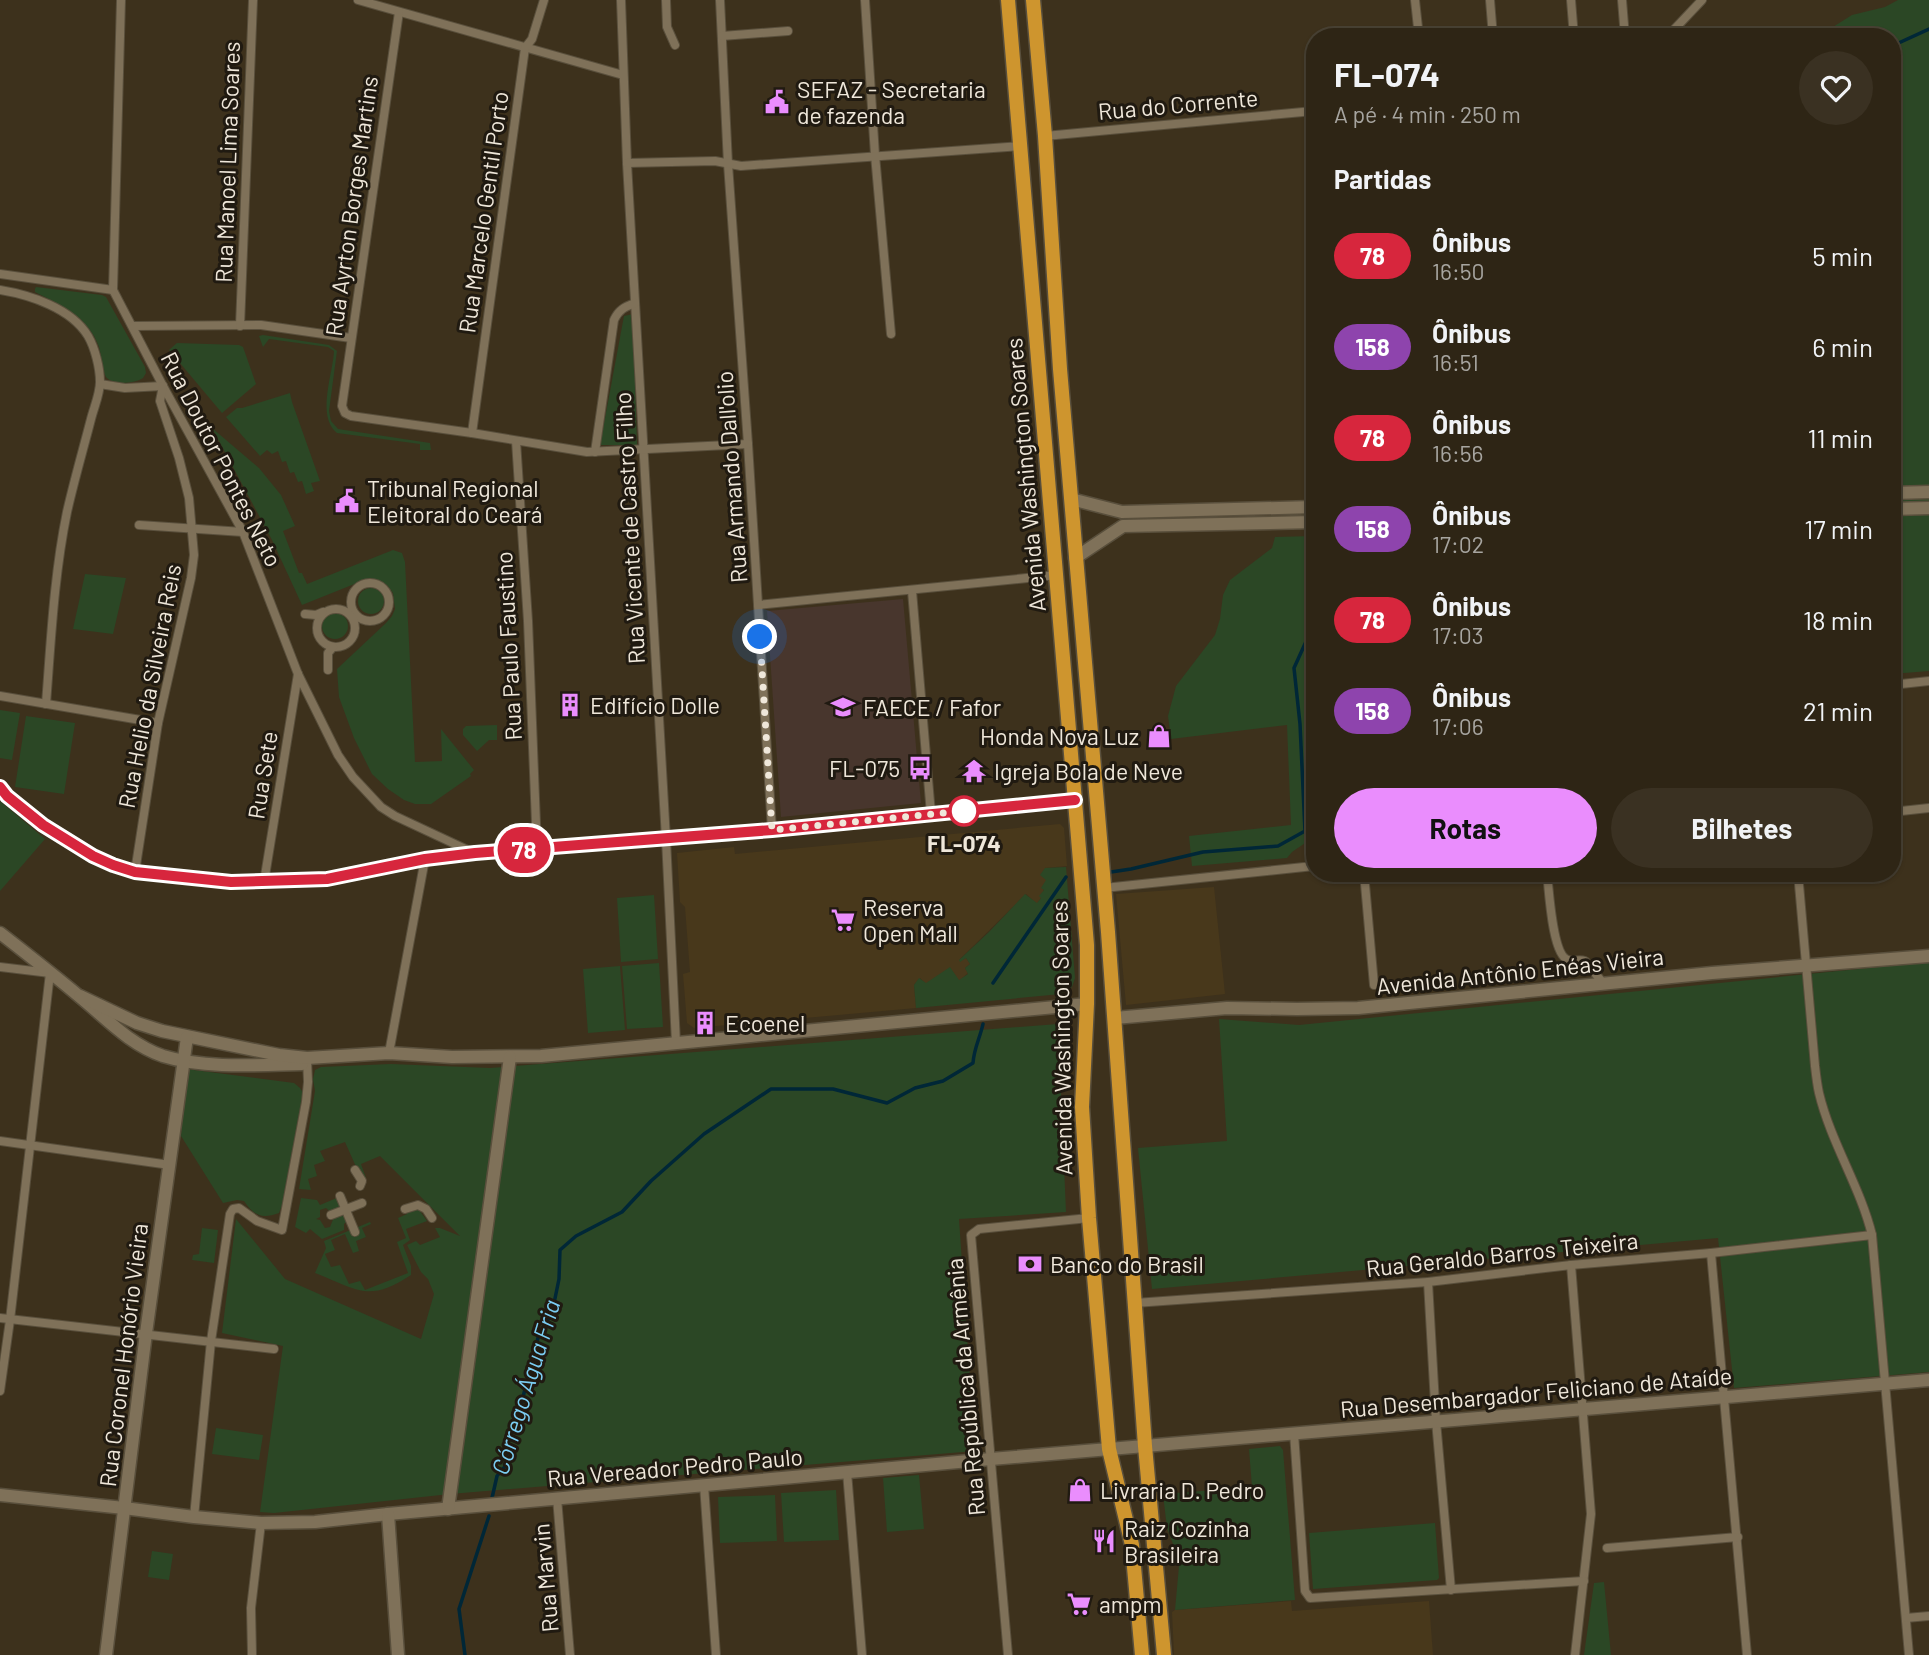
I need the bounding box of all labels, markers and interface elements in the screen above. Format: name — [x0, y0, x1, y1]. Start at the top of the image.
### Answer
street label: Rua Manoel Lima Soares — [209, 41, 245, 283]
button: heart — [1799, 51, 1873, 125]
text: FL-074 — [1334, 54, 1440, 94]
street label: Rua Ayrton Borges Martins — [319, 74, 383, 338]
place label: SEFAZ - Secretaria de fazenda — [797, 75, 986, 129]
street label: Rua do Corrente — [1097, 83, 1259, 125]
public building icon: SEFAZ - Secretaria de fazenda — [763, 88, 791, 116]
street label: Rua Marcelo Gentil Porto — [452, 89, 514, 335]
text: A pé · 4 min · 250 m — [1334, 100, 1521, 128]
text: Partidas — [1334, 163, 1431, 194]
text: Ônibus — [1432, 226, 1511, 257]
text: 5 min — [1812, 240, 1873, 271]
text: 78 — [1360, 241, 1385, 270]
text: 16:50 — [1432, 257, 1485, 285]
text: Ônibus — [1432, 317, 1511, 348]
text: 6 min — [1812, 331, 1873, 362]
text: 158 — [1355, 332, 1390, 361]
street label: Avenida Washington Soares — [999, 337, 1051, 613]
street label: Rua Doutor Pontes Neto — [156, 347, 288, 571]
text: 16:51 — [1432, 348, 1479, 376]
street label: Rua Armando Dall'olio — [710, 370, 752, 584]
street label: Rua Vicente de Castro Filho — [608, 391, 650, 665]
text: Ônibus — [1432, 408, 1511, 439]
text: 11 min — [1807, 422, 1873, 453]
text: 78 — [1360, 423, 1385, 452]
text: 16:56 — [1432, 439, 1483, 467]
place label: Tribunal Regional Eleitoral do Ceará — [367, 474, 542, 528]
public building icon: Tribunal Regional Eleitoral do Ceará — [333, 487, 361, 515]
text: Ônibus — [1432, 499, 1511, 530]
text: 17 min — [1804, 513, 1873, 544]
text: 158 — [1355, 514, 1390, 543]
text: 17:02 — [1432, 530, 1484, 558]
street label: Rua Paulo Faustino — [489, 551, 527, 741]
street label: Rua Helio da Silveira Reis — [112, 561, 186, 811]
text: Ônibus — [1432, 590, 1511, 621]
text: 18 min — [1803, 604, 1873, 635]
text: 78 — [1360, 605, 1385, 634]
your location — [742, 619, 777, 654]
text: 17:03 — [1432, 621, 1484, 649]
text: Ônibus — [1432, 681, 1511, 712]
building icon: Edifício Dolle — [556, 691, 584, 719]
place label: Edifício Dolle — [590, 691, 720, 719]
school or university icon: FAECE / Fafor — [829, 693, 857, 721]
place label: FAECE / Fafor — [863, 693, 1002, 721]
text: 21 min — [1803, 695, 1873, 726]
text: 158 — [1355, 696, 1390, 725]
text: 17:06 — [1432, 712, 1484, 740]
place label: Honda Nova Luz — [980, 722, 1139, 750]
shop icon: Honda Nova Luz — [1145, 722, 1173, 750]
street label: Rua Sete — [241, 729, 283, 821]
place label: FL-075 — [829, 754, 900, 782]
bus stop icon: FL-075 — [906, 754, 934, 782]
temple icon: Igreja Bola de Neve — [960, 757, 988, 785]
place label: Igreja Bola de Neve — [994, 757, 1183, 785]
button: Rotas — [1334, 788, 1597, 868]
button: Bilhetes — [1611, 788, 1873, 868]
marker: FL-074 — [949, 796, 979, 826]
line badge: 78 — [492, 827, 556, 873]
place label: FL-074 — [927, 829, 1001, 857]
text: 78 — [512, 835, 536, 864]
place label: Reserva Open Mall — [863, 893, 958, 947]
street label: Avenida Washington Soares — [1045, 900, 1077, 1176]
supermarket icon: Reserva Open Mall — [829, 906, 857, 934]
street label: Avenida Antônio Enéas Vieira — [1375, 942, 1665, 1000]
building icon: Ecoenel — [691, 1009, 719, 1037]
place label: Ecoenel — [725, 1009, 805, 1037]
street label: Rua Coronel Honório Vieira — [93, 1222, 153, 1488]
street label: Rua Geraldo Barros Teixeira — [1365, 1226, 1639, 1282]
bank icon: Banco do Brasil — [1016, 1250, 1044, 1278]
place label: Banco do Brasil — [1050, 1250, 1204, 1278]
street label: Rua República da Armênia — [940, 1257, 990, 1517]
water label: Córrego Água Fria — [485, 1296, 565, 1478]
street label: Rua Desembargador Feliciano de Ataíde — [1339, 1361, 1733, 1423]
street label: Rua Vereador Pedro Paulo — [546, 1442, 804, 1492]
shop icon: Livraria D. Pedro — [1066, 1476, 1094, 1504]
place label: Livraria D. Pedro — [1100, 1476, 1264, 1504]
place label: Raiz Cozinha Brasileira — [1124, 1514, 1250, 1568]
street label: Rua Marvin — [526, 1522, 564, 1634]
restaurant icon: Raiz Cozinha Brasileira — [1090, 1527, 1118, 1555]
supermarket icon: ampm — [1065, 1590, 1093, 1618]
place label: ampm — [1099, 1590, 1162, 1618]

